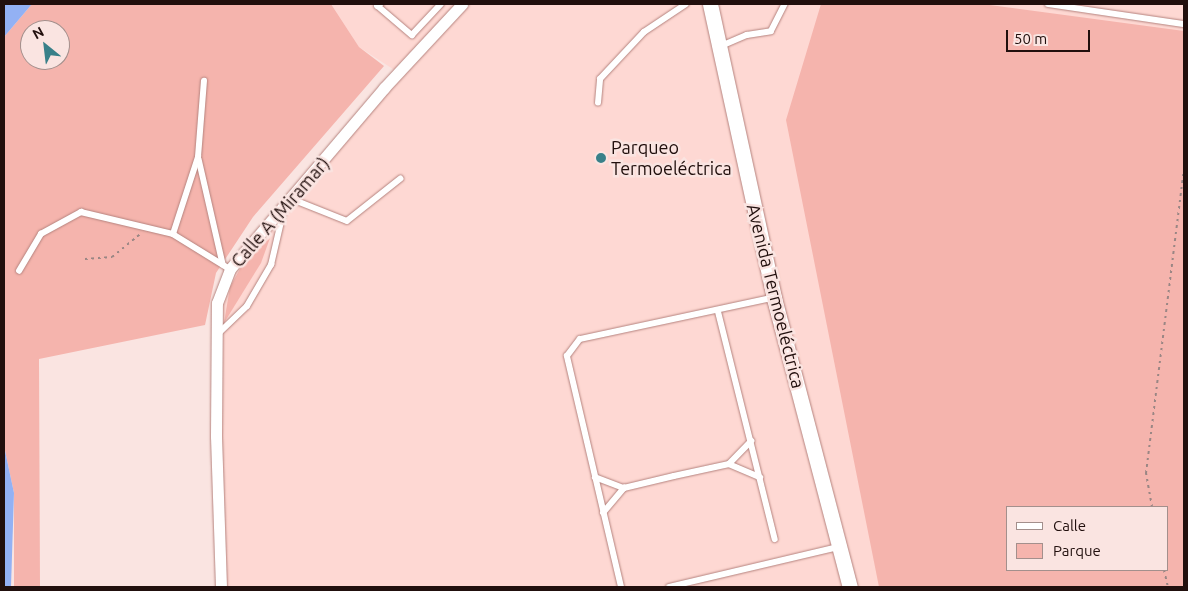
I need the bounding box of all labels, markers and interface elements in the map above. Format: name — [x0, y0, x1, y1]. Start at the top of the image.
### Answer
north arrow — [20, 20, 70, 70]
scale bar — [1008, 20, 1092, 52]
text: N — [30, 23, 47, 42]
text: 50 m — [1014, 30, 1047, 47]
place label: Parqueo Termoeléctrica — [611, 137, 732, 180]
marker: Parqueo Termoeléctrica — [595, 152, 607, 164]
street label: Calle A (Miramar) — [226, 153, 334, 271]
street label: Avenida Termoeléctrica — [743, 201, 809, 391]
legend — [1006, 506, 1168, 571]
text: Calle — [1053, 517, 1086, 534]
text: Parque — [1053, 542, 1101, 559]

